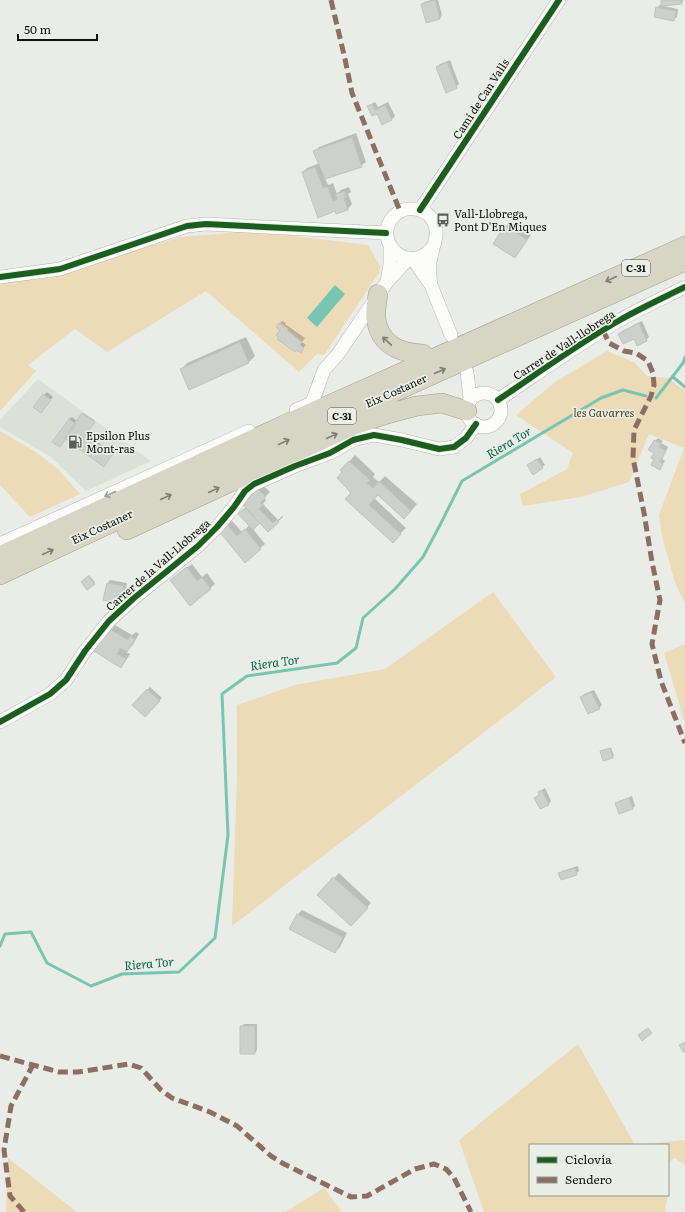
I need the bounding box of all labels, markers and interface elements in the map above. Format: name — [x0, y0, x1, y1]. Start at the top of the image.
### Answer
scale bar — [18, 16, 97, 42]
text: 50 m — [24, 20, 51, 38]
street label: Camí de Can Valls — [448, 55, 512, 142]
place label: Vall-Llobrega, Pont D'En Miques — [454, 205, 546, 234]
bus stop icon: Vall-Llobrega, Pont D'En Miques — [435, 212, 451, 228]
road number: C-31 — [622, 260, 650, 276]
one-way arrow — [606, 276, 618, 283]
street label: Carrer de Vall-llobrega — [509, 305, 618, 383]
one-way arrow — [382, 336, 392, 346]
one-way arrow — [434, 367, 446, 375]
street label: Eix Costaner — [362, 369, 430, 411]
park label: les Gavarres — [574, 404, 635, 420]
road number: C-31 — [328, 408, 356, 424]
water label: Riera Tor — [482, 421, 535, 463]
place label: Epsilon Plus Mont-ras — [86, 427, 150, 456]
one-way arrow — [325, 432, 337, 439]
fuel station icon: Epsilon Plus Mont-ras — [67, 434, 83, 450]
one-way arrow — [277, 438, 289, 445]
one-way arrow — [207, 486, 219, 493]
one-way arrow — [105, 491, 117, 498]
one-way arrow — [159, 493, 171, 500]
street label: Eix Costaner — [68, 505, 136, 547]
street label: Carrer de la Vall-Llobrega — [102, 514, 213, 614]
one-way arrow — [42, 548, 54, 555]
water label: Riera Tor — [249, 650, 301, 674]
water label: Riera Tor — [123, 952, 175, 974]
legend — [529, 1144, 669, 1196]
text: Ciclovía — [565, 1150, 612, 1168]
text: Sendero — [565, 1170, 612, 1188]

